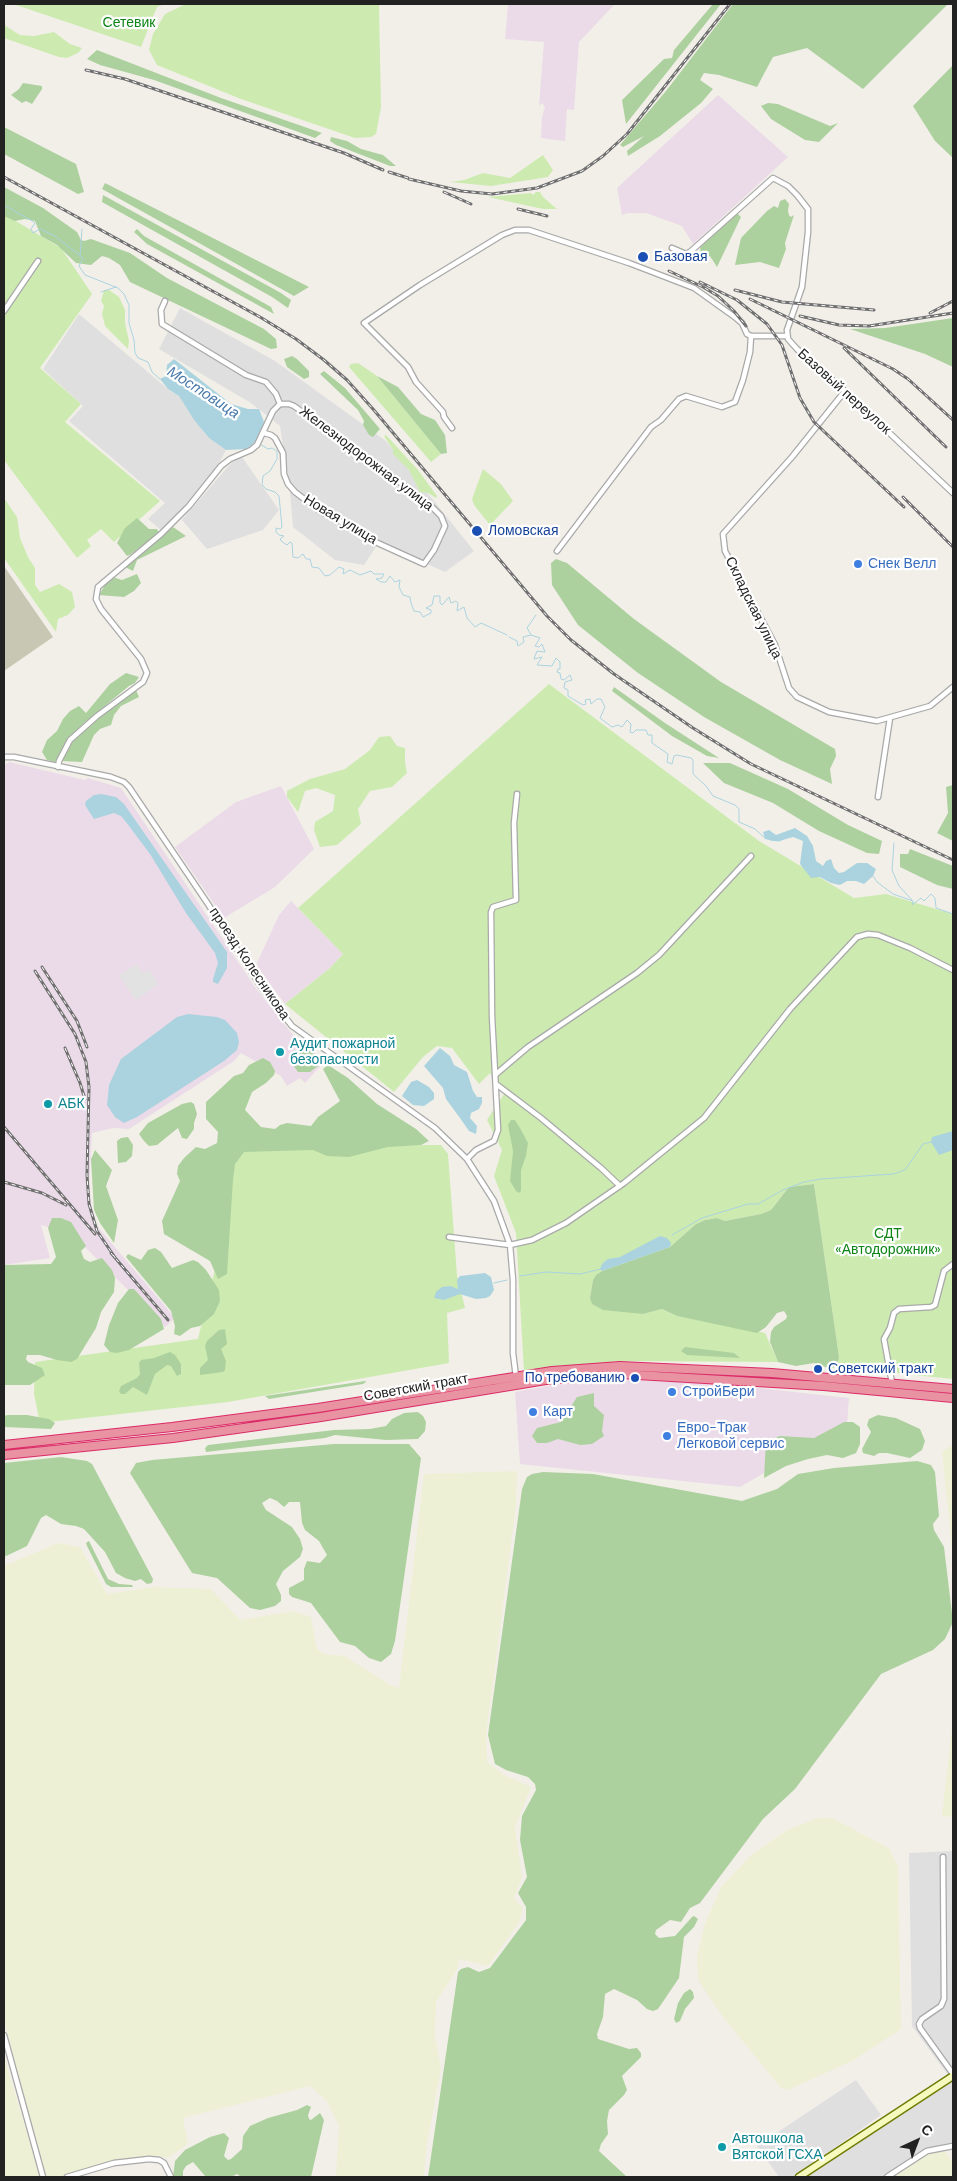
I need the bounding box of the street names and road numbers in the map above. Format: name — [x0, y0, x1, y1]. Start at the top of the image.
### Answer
street label: Базовый переулок — [794, 346, 894, 438]
street label: Железнодорожная улица — [296, 403, 436, 515]
street label: Новая улица — [300, 491, 380, 549]
street label: Складская улица — [721, 554, 785, 662]
street label: проезд Колесникова — [205, 905, 293, 1023]
street label: Советский тракт — [362, 1371, 470, 1405]

